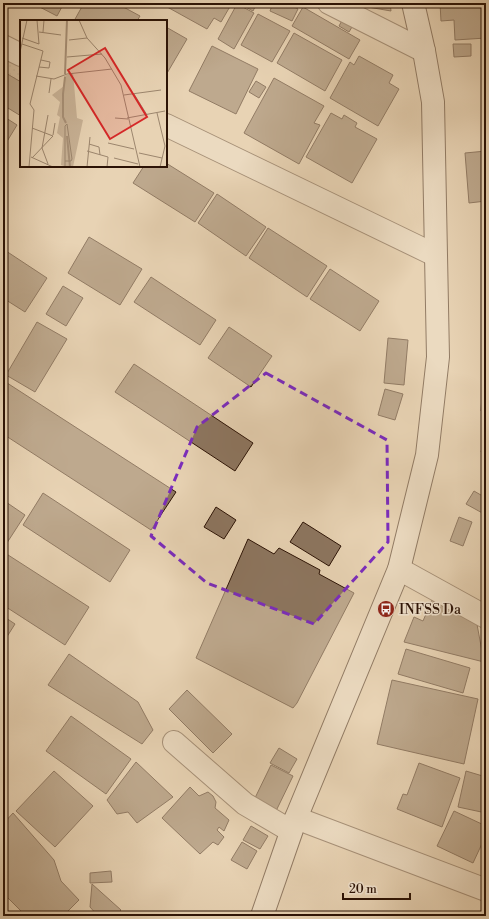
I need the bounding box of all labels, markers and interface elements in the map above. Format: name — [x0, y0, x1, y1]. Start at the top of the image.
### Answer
inset map — [20, 20, 167, 167]
bus stop icon: INFSS Da — [376, 599, 396, 619]
place label: INFSS Da — [399, 601, 462, 619]
scale bar — [343, 875, 410, 901]
text: 20 m — [349, 882, 377, 897]

